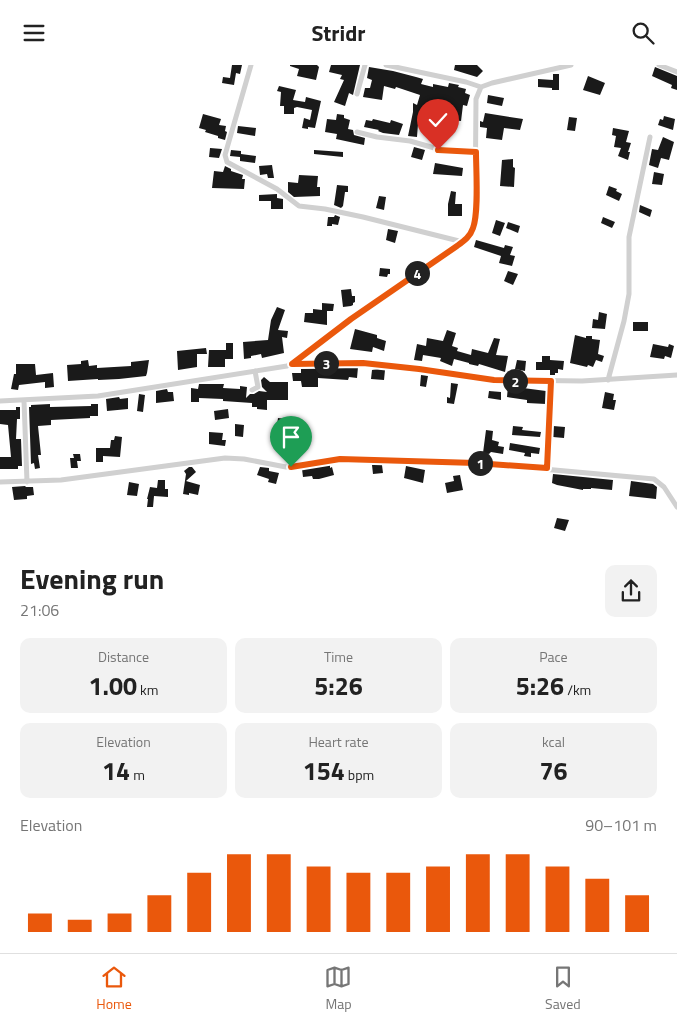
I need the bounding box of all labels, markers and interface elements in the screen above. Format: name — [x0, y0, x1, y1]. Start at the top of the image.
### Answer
text: Stridr — [312, 16, 366, 50]
icon: menu — [20, 19, 48, 47]
icon: search — [629, 19, 657, 47]
pin — [417, 99, 459, 150]
icon: check — [424, 106, 452, 134]
pin: 4 — [404, 261, 430, 285]
text: 4 — [414, 263, 421, 284]
pin: 3 — [314, 351, 338, 375]
text: 3 — [323, 353, 330, 374]
pin: 2 — [502, 369, 528, 393]
text: 2 — [512, 371, 519, 392]
pin — [270, 416, 312, 467]
icon: arrive — [277, 423, 305, 451]
pin: 1 — [468, 451, 492, 475]
text: 1 — [477, 453, 484, 474]
text: Evening run — [20, 557, 164, 600]
button: share — [605, 565, 657, 617]
text: 21:06 — [20, 598, 59, 622]
text: Distance — [98, 646, 149, 667]
text: Time — [324, 646, 353, 667]
text: Pace — [539, 646, 568, 667]
text: 1.00 — [89, 667, 137, 705]
text: 5:26 — [314, 667, 363, 705]
text: 5:26 — [516, 667, 564, 705]
text: km — [137, 679, 158, 700]
text: /km — [564, 679, 591, 700]
text: Elevation — [96, 731, 151, 752]
text: Heart rate — [308, 731, 369, 752]
text: kcal — [542, 731, 565, 752]
text: 14 — [102, 752, 130, 790]
text: 154 — [303, 752, 345, 790]
text: 76 — [539, 752, 568, 790]
text: m — [130, 764, 145, 785]
text: bpm — [345, 764, 374, 785]
text: Elevation — [20, 813, 82, 837]
text: 90–101 m — [585, 813, 657, 837]
tab: Home — [96, 963, 132, 1014]
tab: Map — [324, 963, 352, 1014]
tab: Saved — [545, 963, 581, 1014]

